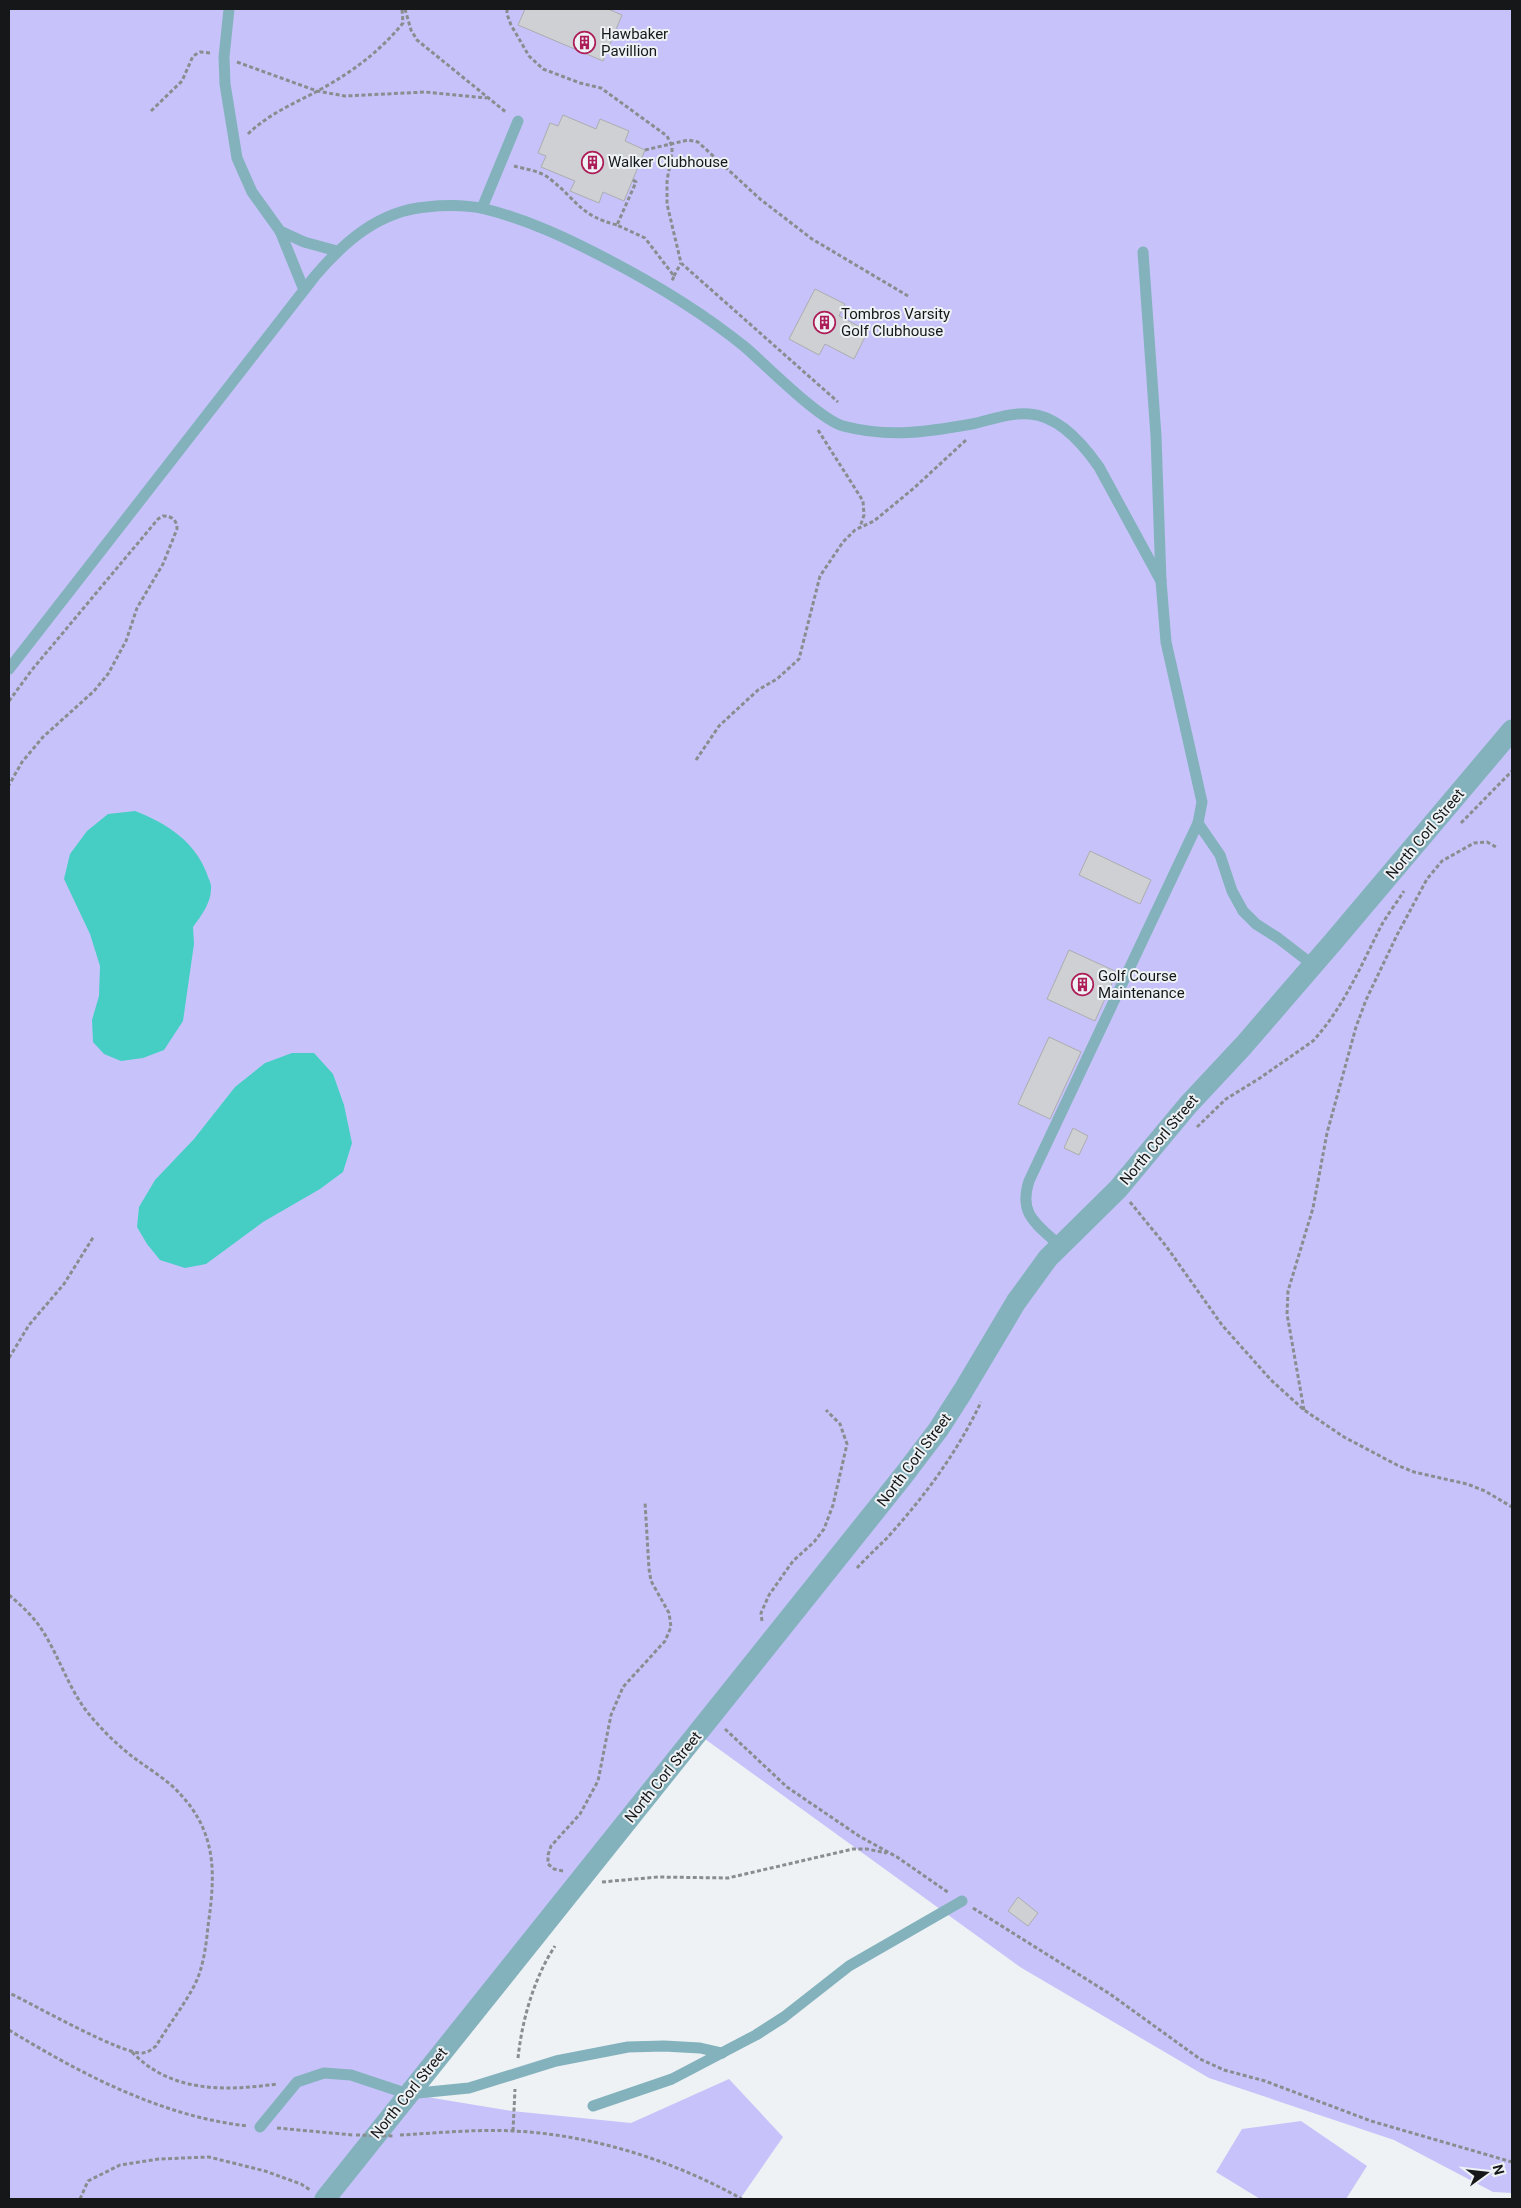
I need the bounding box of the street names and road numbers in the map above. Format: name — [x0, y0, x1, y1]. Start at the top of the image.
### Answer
street label: North Corl Street — [1382, 785, 1468, 883]
street label: North Corl Street — [1116, 1091, 1202, 1189]
street label: North Corl Street — [873, 1410, 955, 1510]
street label: North Corl Street — [621, 1728, 705, 1826]
street label: North Corl Street — [367, 2044, 451, 2142]

